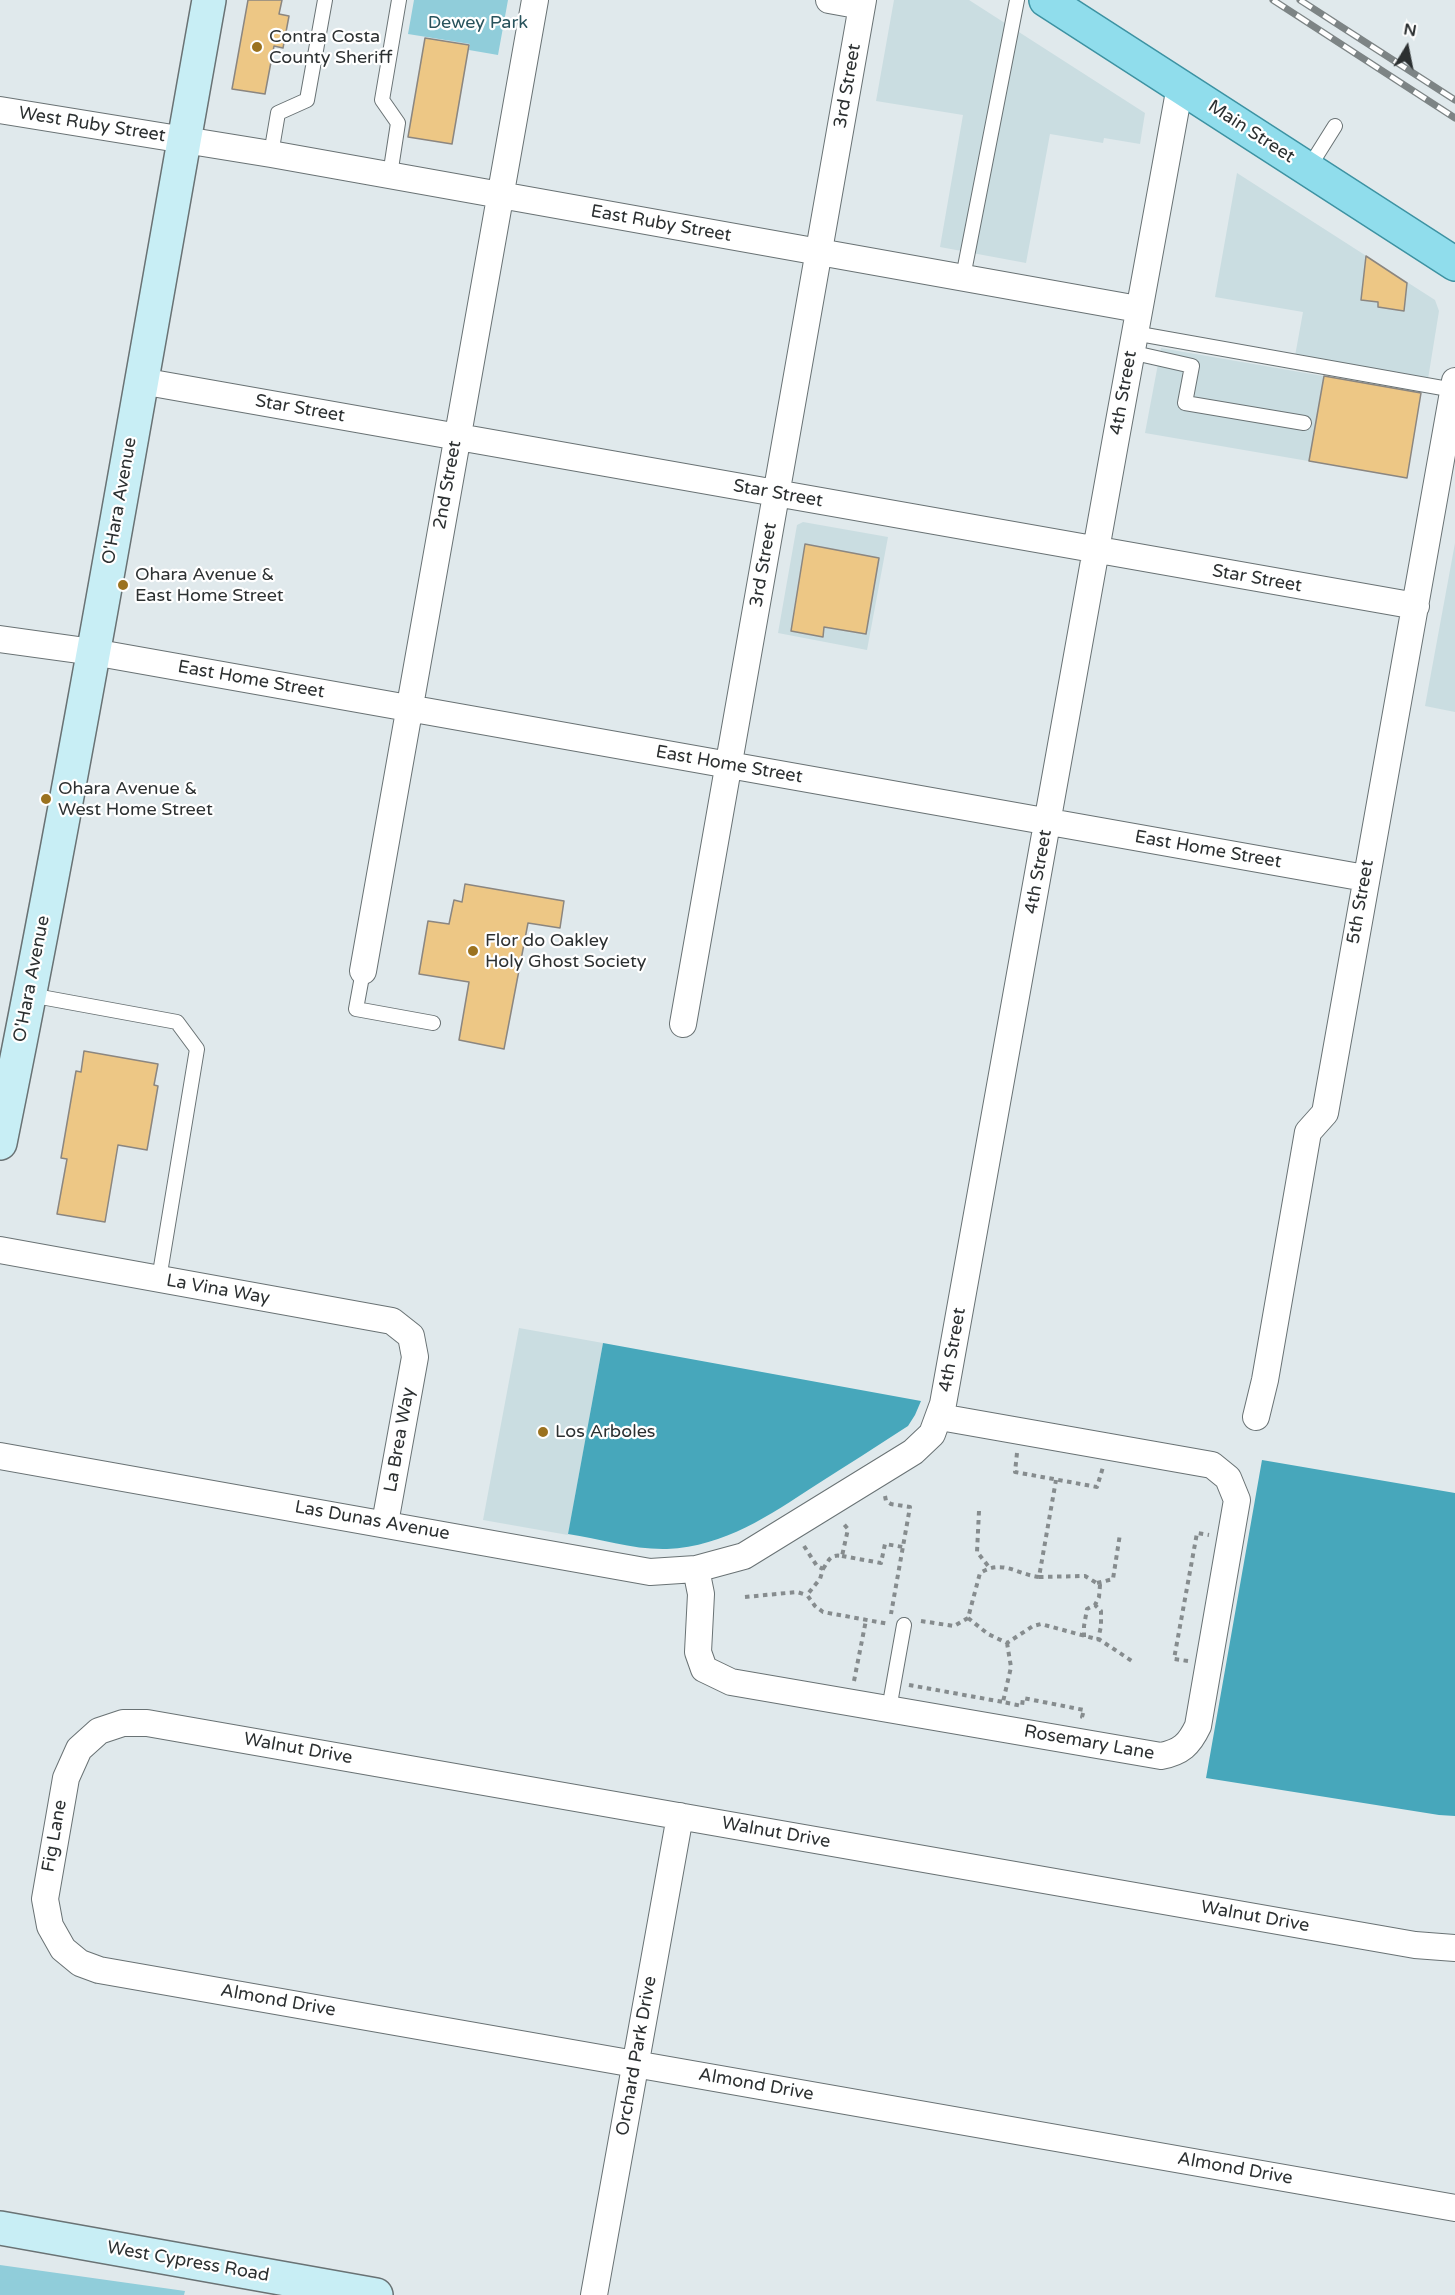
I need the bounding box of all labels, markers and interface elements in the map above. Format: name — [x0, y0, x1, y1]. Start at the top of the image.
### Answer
park label: Dewey Park — [428, 12, 528, 34]
north arrow — [1377, 18, 1437, 78]
text: N — [1402, 19, 1418, 41]
place label: Contra Costa County Sheriff — [269, 26, 392, 68]
marker: Contra Costa County Sheriff — [250, 40, 264, 54]
street label: 3rd Street — [830, 42, 866, 130]
street label: Main Street — [1204, 96, 1298, 168]
street label: West Ruby Street — [17, 103, 167, 147]
street label: East Ruby Street — [589, 201, 733, 247]
street label: 4th Street — [1106, 349, 1142, 437]
street label: Star Street — [253, 390, 347, 428]
street label: O'Hara Avenue — [98, 436, 142, 566]
street label: 2nd Street — [430, 439, 466, 531]
street label: Star Street — [731, 475, 825, 513]
street label: 3rd Street — [746, 521, 782, 609]
street label: Star Street — [1210, 560, 1304, 598]
place label: Ohara Avenue & East Home Street — [135, 564, 284, 606]
marker: Ohara Avenue & East Home Street — [116, 578, 130, 592]
street label: East Home Street — [176, 656, 326, 704]
street label: East Home Street — [654, 741, 804, 789]
place label: Ohara Avenue & West Home Street — [58, 778, 213, 820]
marker: Ohara Avenue & West Home Street — [39, 792, 53, 806]
street label: East Home Street — [1133, 826, 1283, 874]
street label: 4th Street — [1021, 828, 1057, 916]
street label: 5th Street — [1343, 858, 1379, 946]
street label: O'Hara Avenue — [9, 914, 55, 1044]
place label: Flor do Oakley Holy Ghost Society — [485, 930, 647, 972]
marker: Flor do Oakley Holy Ghost Society — [466, 944, 480, 958]
street label: La Vina Way — [165, 1270, 271, 1310]
street label: 4th Street — [935, 1306, 971, 1394]
street label: La Brea Way — [380, 1386, 420, 1494]
place label: Los Arboles — [555, 1421, 655, 1443]
marker: Los Arboles — [536, 1425, 550, 1439]
street label: Las Dunas Avenue — [293, 1497, 451, 1545]
street label: Rosemary Lane — [1022, 1721, 1156, 1765]
street label: Walnut Drive — [242, 1729, 354, 1769]
street label: Fig Lane — [38, 1798, 72, 1874]
street label: Walnut Drive — [720, 1813, 832, 1853]
street label: Walnut Drive — [1199, 1897, 1311, 1937]
street label: Orchard Park Drive — [612, 1974, 662, 2138]
street label: Almond Drive — [219, 1980, 337, 2022]
street label: Almond Drive — [697, 2064, 815, 2106]
street label: Almond Drive — [1176, 2148, 1294, 2190]
street label: West Cypress Road — [105, 2237, 271, 2287]

